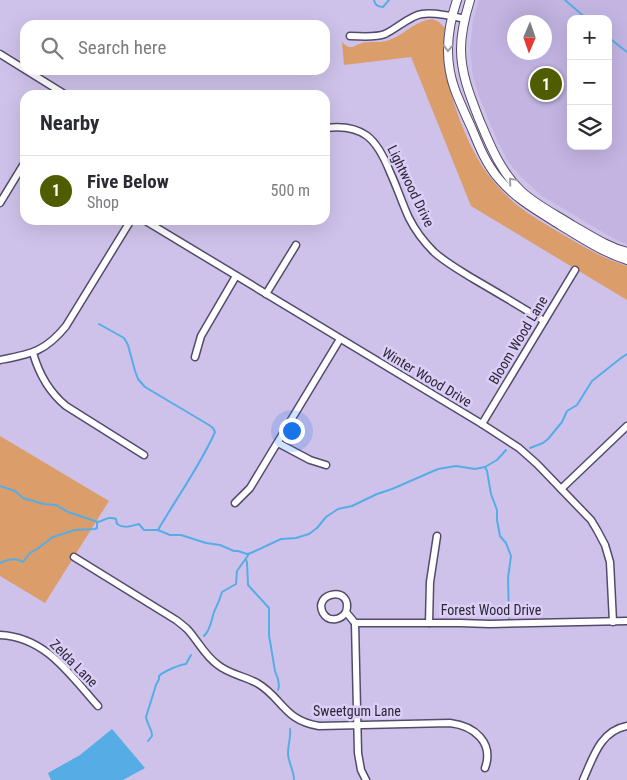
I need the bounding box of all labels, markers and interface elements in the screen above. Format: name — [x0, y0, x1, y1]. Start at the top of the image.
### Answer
north arrow — [507, 15, 552, 60]
map controls — [567, 15, 612, 150]
button: + — [567, 15, 612, 60]
search box — [20, 20, 330, 75]
icon: search — [38, 34, 66, 62]
text: Search here — [78, 36, 166, 59]
one-way arrow — [443, 44, 453, 52]
button: − — [567, 60, 612, 105]
pin: 1 — [530, 65, 562, 103]
button: layers — [567, 105, 612, 150]
text: Nearby — [40, 111, 99, 135]
street label: Lightwood Drive — [384, 143, 438, 230]
text: Five Below — [87, 170, 169, 193]
one-way arrow — [510, 178, 518, 187]
text: 1 — [52, 181, 60, 200]
text: 500 m — [271, 181, 310, 200]
text: Shop — [87, 193, 119, 212]
street label: Bloom Wood Lane — [485, 293, 551, 387]
street label: Winter Wood Drive — [379, 344, 475, 410]
your location — [279, 418, 305, 444]
street label: Forest Wood Drive — [441, 602, 542, 618]
street label: Zelda Lane — [47, 636, 101, 690]
street label: Sweetgum Lane — [313, 703, 401, 719]

